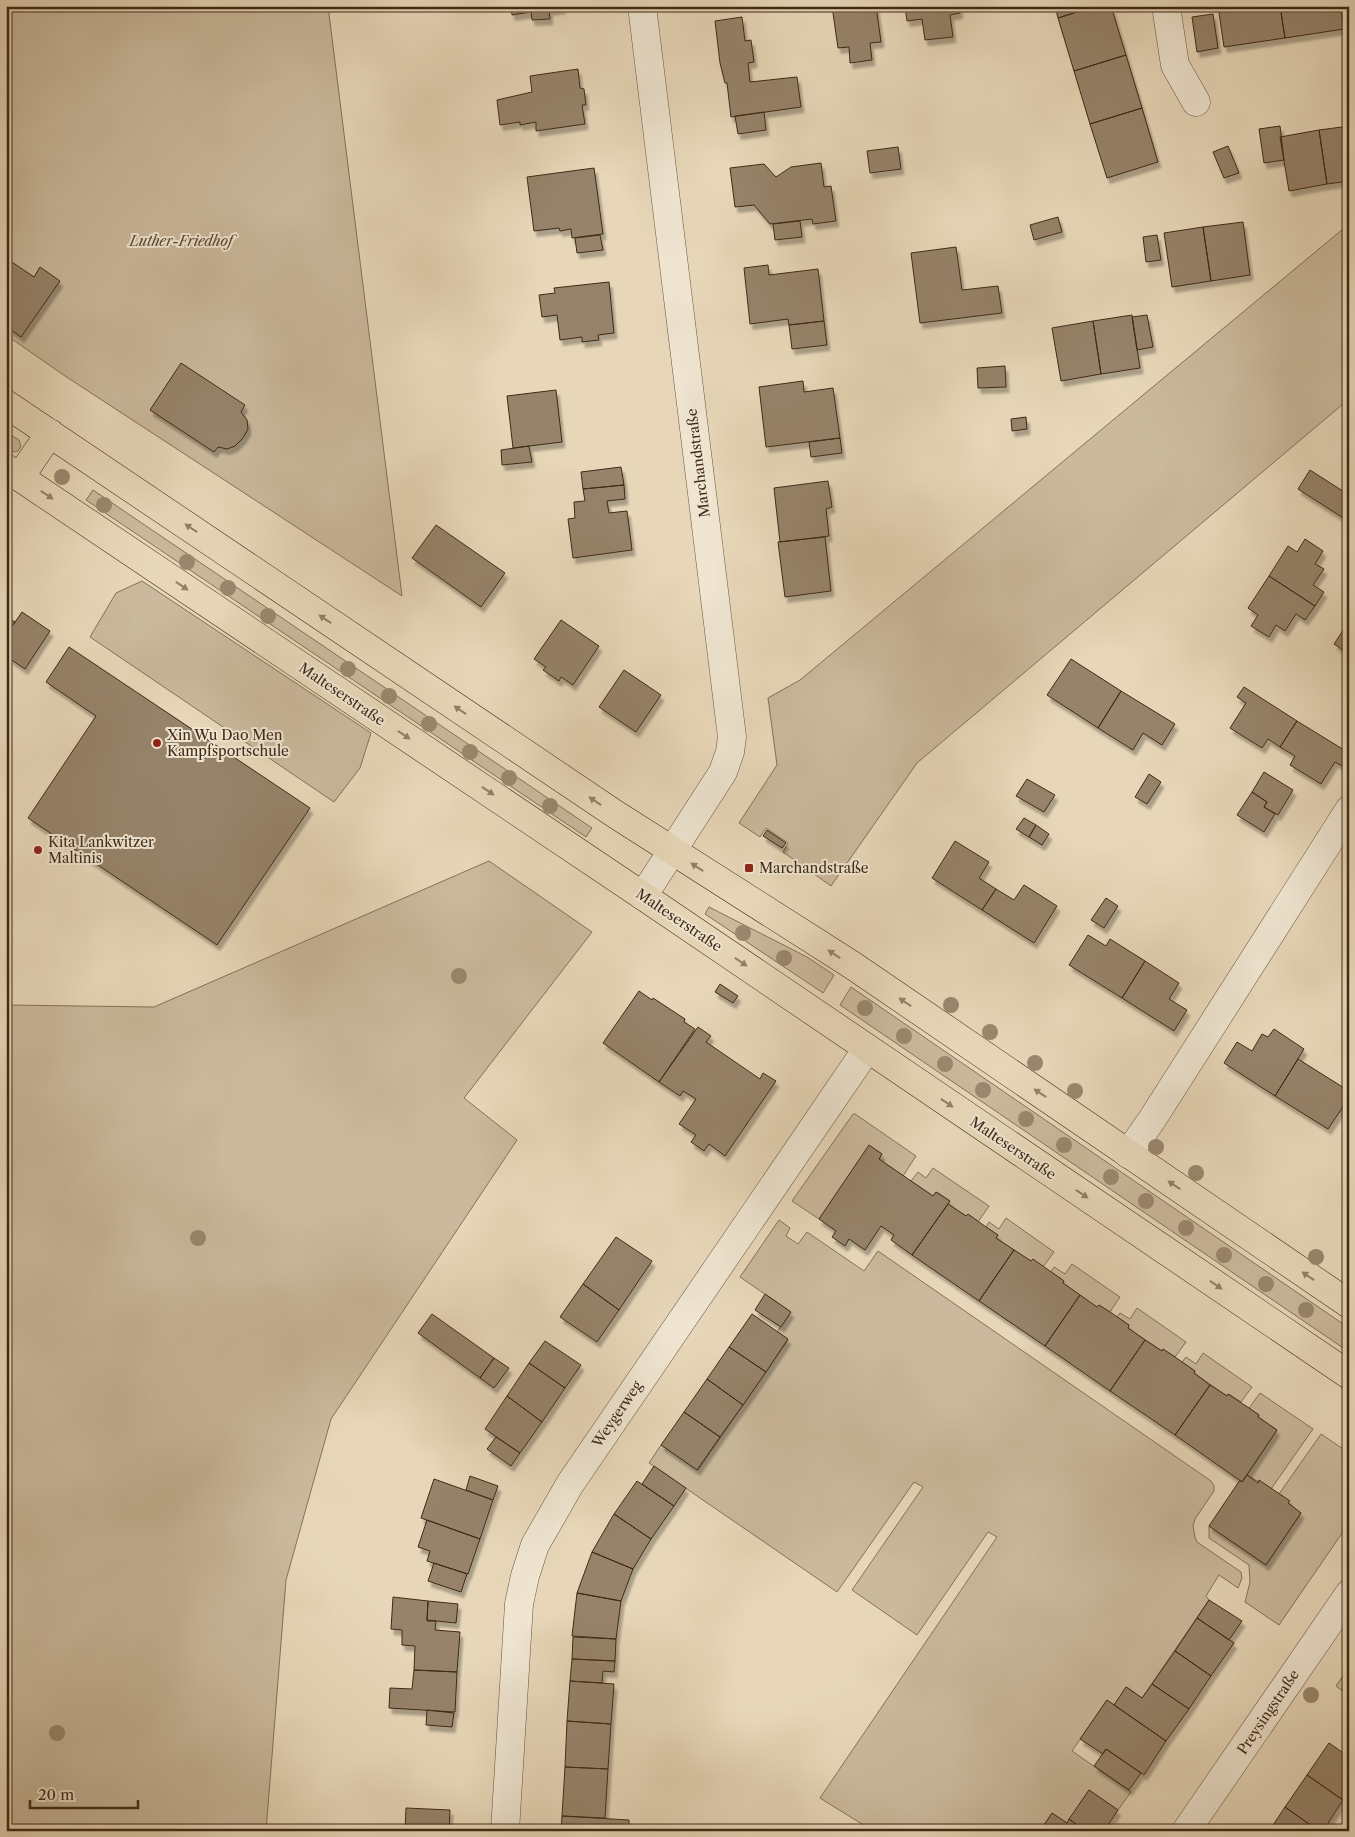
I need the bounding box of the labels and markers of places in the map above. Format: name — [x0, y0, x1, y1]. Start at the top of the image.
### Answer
place label: Xin Wu Dao Men Kampfsportschule — [166, 726, 289, 760]
marker: Xin Wu Dao Men Kampfsportschule — [151, 737, 163, 749]
place label: Kita Lankwitzer Maltinis — [48, 833, 154, 867]
marker: Kita Lankwitzer Maltinis — [32, 844, 44, 856]
place label: Marchandstraße — [759, 859, 869, 877]
marker: Marchandstraße — [743, 862, 755, 874]

